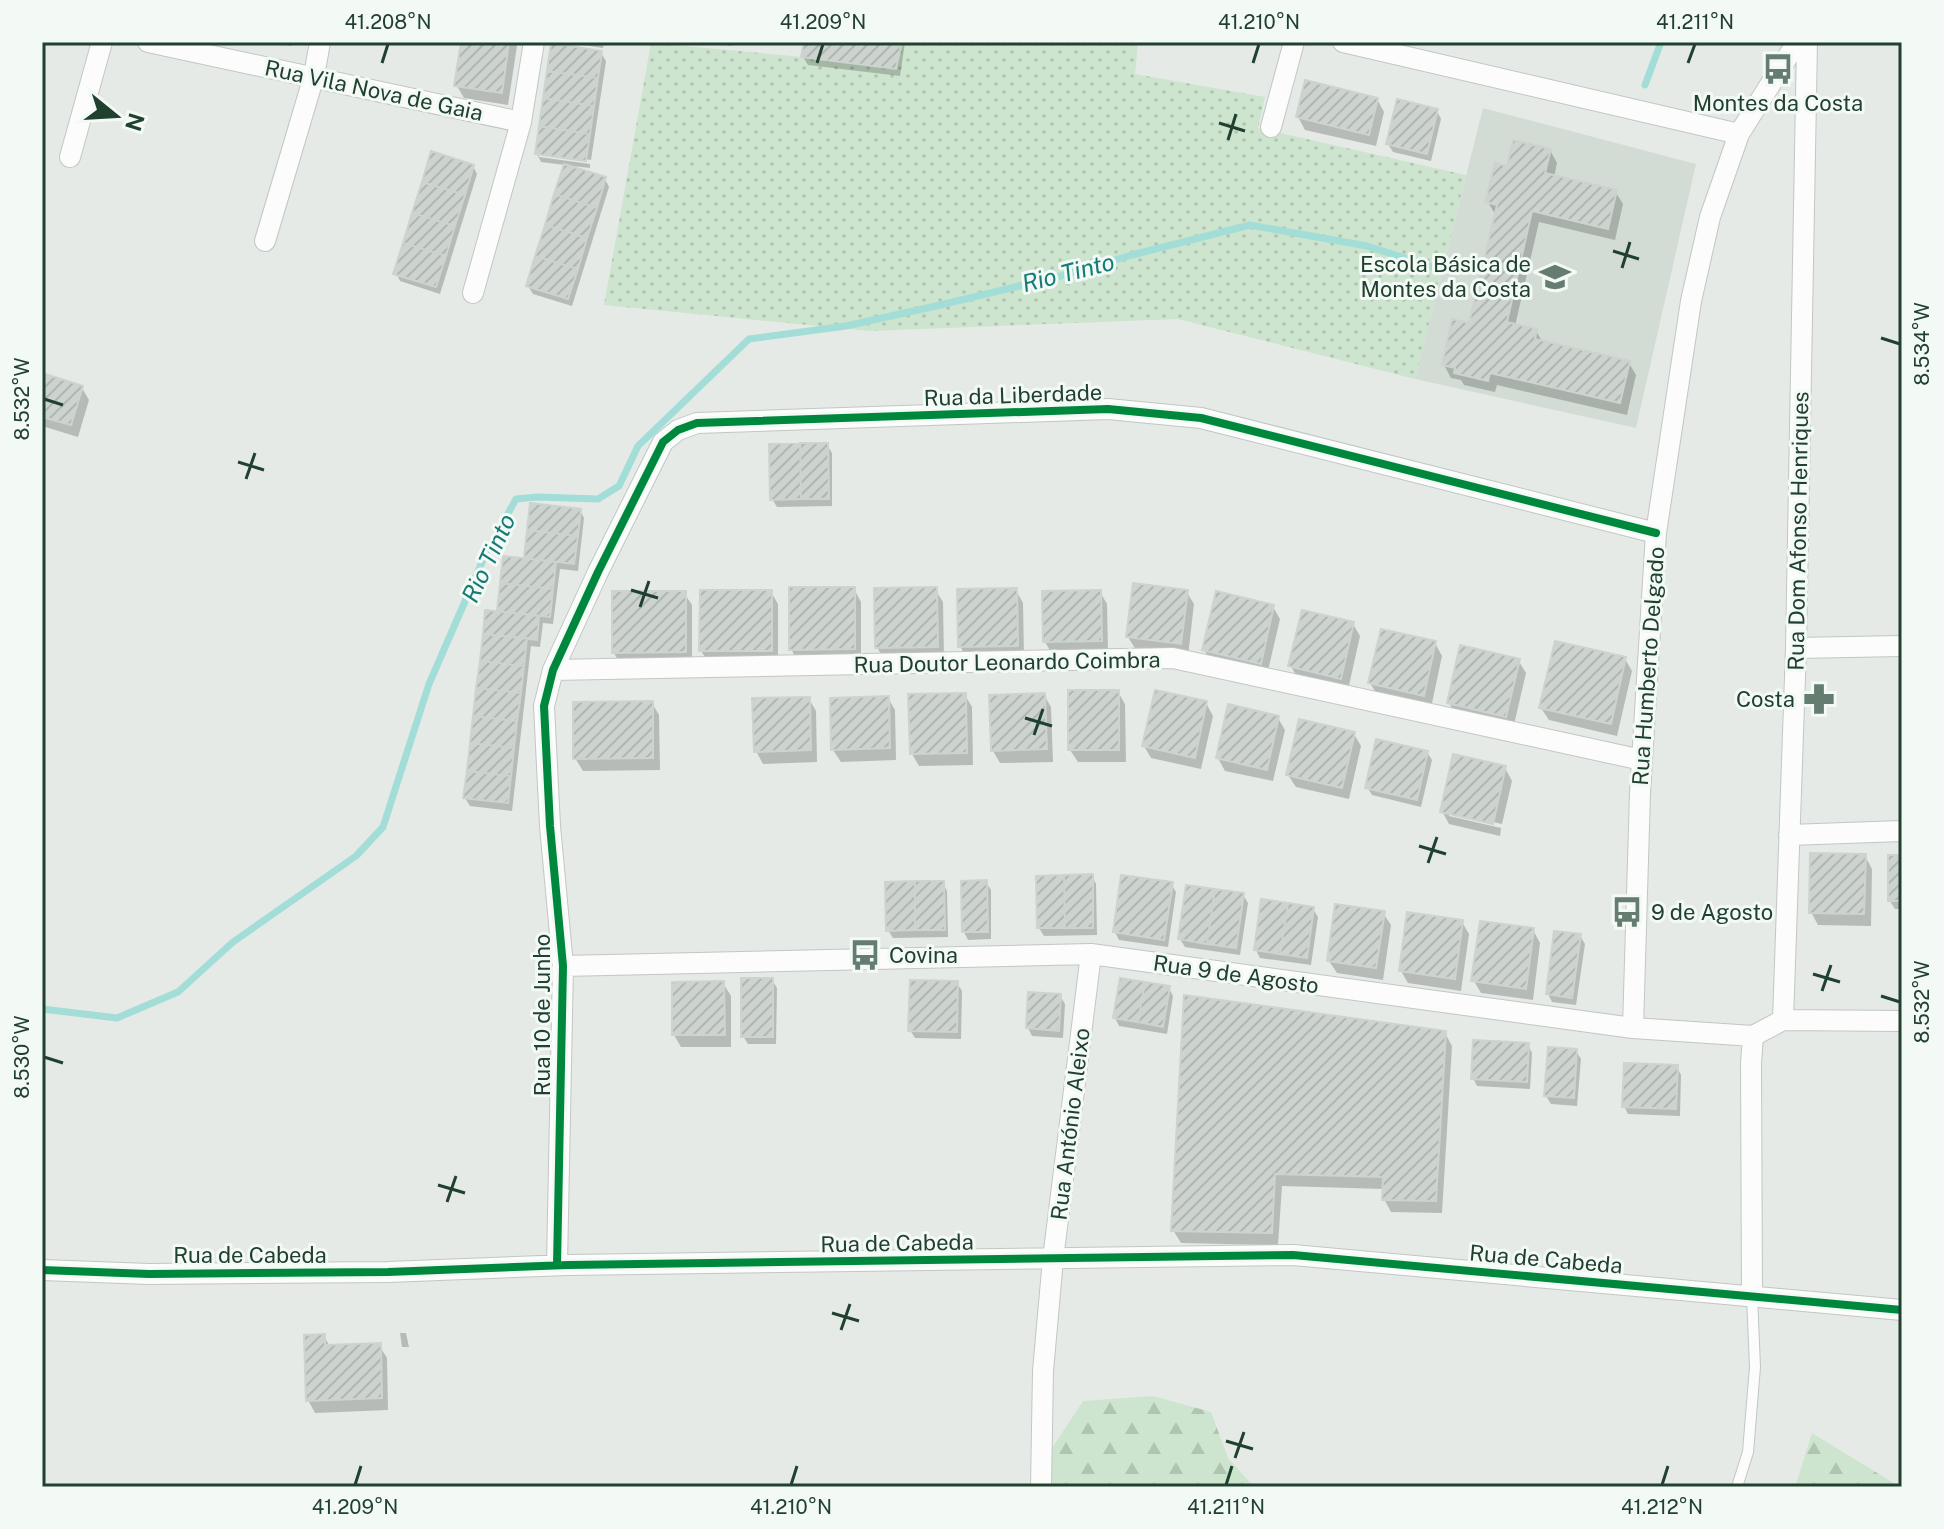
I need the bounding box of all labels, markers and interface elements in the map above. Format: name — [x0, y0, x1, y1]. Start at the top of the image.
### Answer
text: 41.208°N — [345, 10, 431, 34]
text: 41.209°N — [780, 10, 866, 34]
text: 41.210°N — [1218, 10, 1300, 34]
text: 41.211°N — [1656, 10, 1734, 34]
bus stop icon: Montes da Costa — [1761, 52, 1795, 86]
street label: Rua Vila Nova de Gaia — [263, 54, 485, 126]
north arrow — [76, 76, 156, 156]
place label: Montes da Costa — [1693, 90, 1863, 116]
text: N — [120, 110, 150, 134]
water label: Rio Tinto — [1019, 247, 1117, 297]
place label: Escola Básica de Montes da Costa — [1360, 251, 1531, 302]
school or university icon: Escola Básica de Montes da Costa — [1538, 260, 1572, 294]
text: 8.534°W — [1910, 302, 1934, 386]
text: 8.532°W — [10, 357, 34, 441]
street label: Rua da Liberdade — [923, 379, 1103, 411]
street label: Rua Dom Afonso Henriques — [1783, 391, 1813, 671]
water label: Rio Tinto — [455, 509, 521, 607]
street label: Rua Humberto Delgado — [1627, 546, 1669, 786]
street label: Rua Doutor Leonardo Coimbra — [853, 646, 1161, 678]
pharmacy icon: Costa — [1802, 682, 1836, 716]
place label: Costa — [1736, 686, 1795, 712]
bus stop icon: 9 de Agosto — [1610, 895, 1644, 929]
place label: 9 de Agosto — [1651, 899, 1773, 925]
street label: Rua 10 de Junho — [529, 934, 555, 1096]
bus stop icon: Covina — [848, 938, 882, 972]
place label: Covina — [889, 942, 958, 968]
street label: Rua 9 de Agosto — [1151, 949, 1321, 999]
text: 8.532°W — [1910, 960, 1934, 1044]
text: 8.530°W — [10, 1015, 34, 1099]
street label: Rua António Aleixo — [1045, 1026, 1095, 1222]
street label: Rua de Cabeda — [820, 1229, 974, 1257]
street label: Rua de Cabeda — [1468, 1239, 1624, 1279]
street label: Rua de Cabeda — [173, 1242, 327, 1268]
text: 41.209°N — [312, 1495, 398, 1519]
text: 41.210°N — [750, 1495, 832, 1519]
text: 41.211°N — [1187, 1495, 1265, 1519]
text: 41.212°N — [1621, 1495, 1703, 1519]

